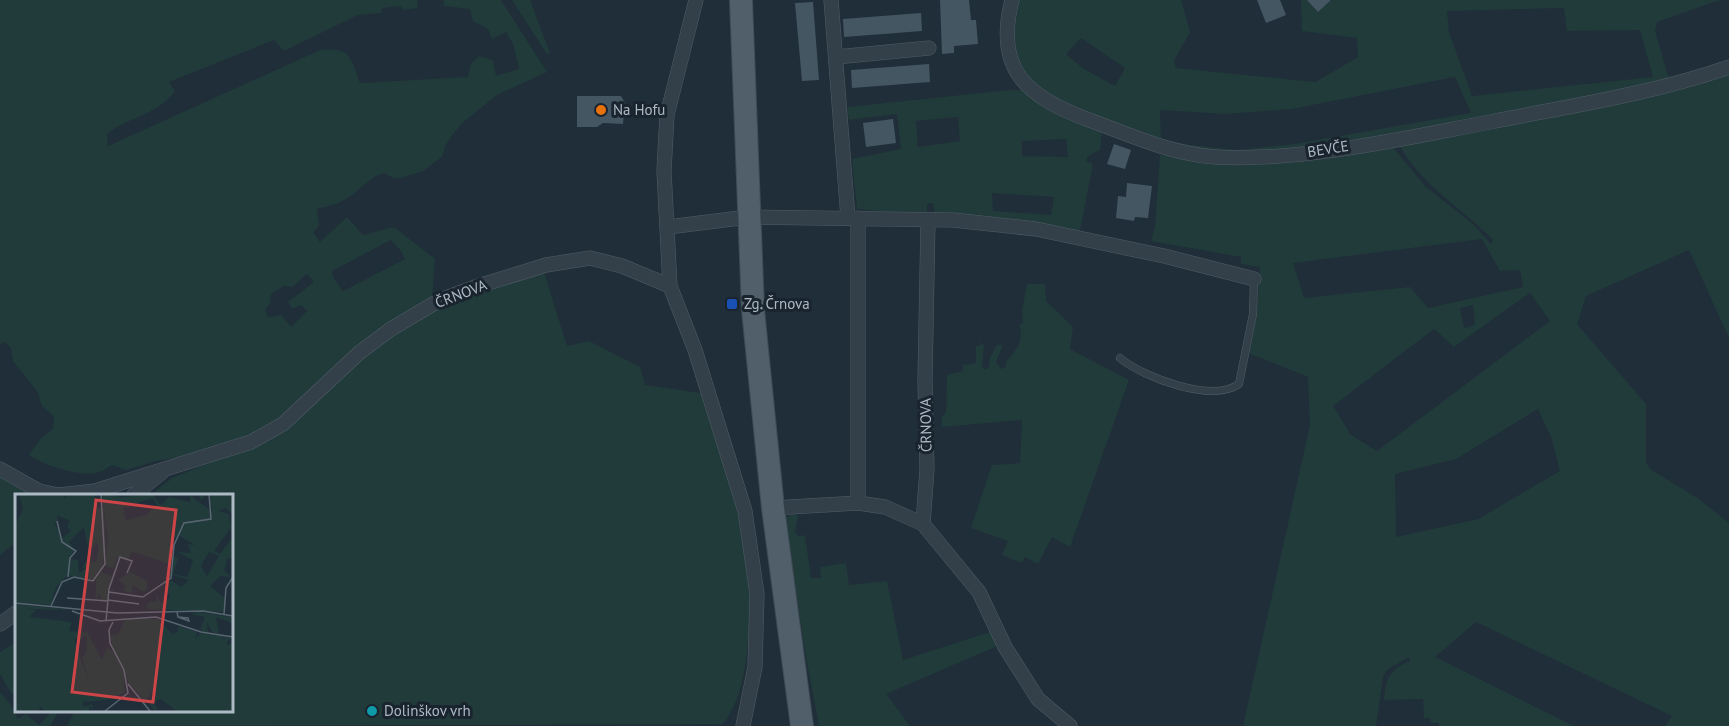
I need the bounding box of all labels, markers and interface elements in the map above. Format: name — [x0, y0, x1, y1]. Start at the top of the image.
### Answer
place label: Na Hofu — [613, 100, 665, 119]
marker: Na Hofu — [594, 103, 608, 117]
street label: BEVČE — [1306, 136, 1350, 161]
street label: ČRNOVA — [432, 275, 490, 312]
place label: Zg. Črnova — [744, 294, 810, 313]
marker: Zg. Črnova — [725, 297, 739, 311]
street label: ČRNOVA — [916, 398, 935, 452]
inset map — [15, 494, 232, 711]
place label: Dolinškov vrh — [384, 701, 471, 720]
marker: Dolinškov vrh — [365, 704, 379, 718]

